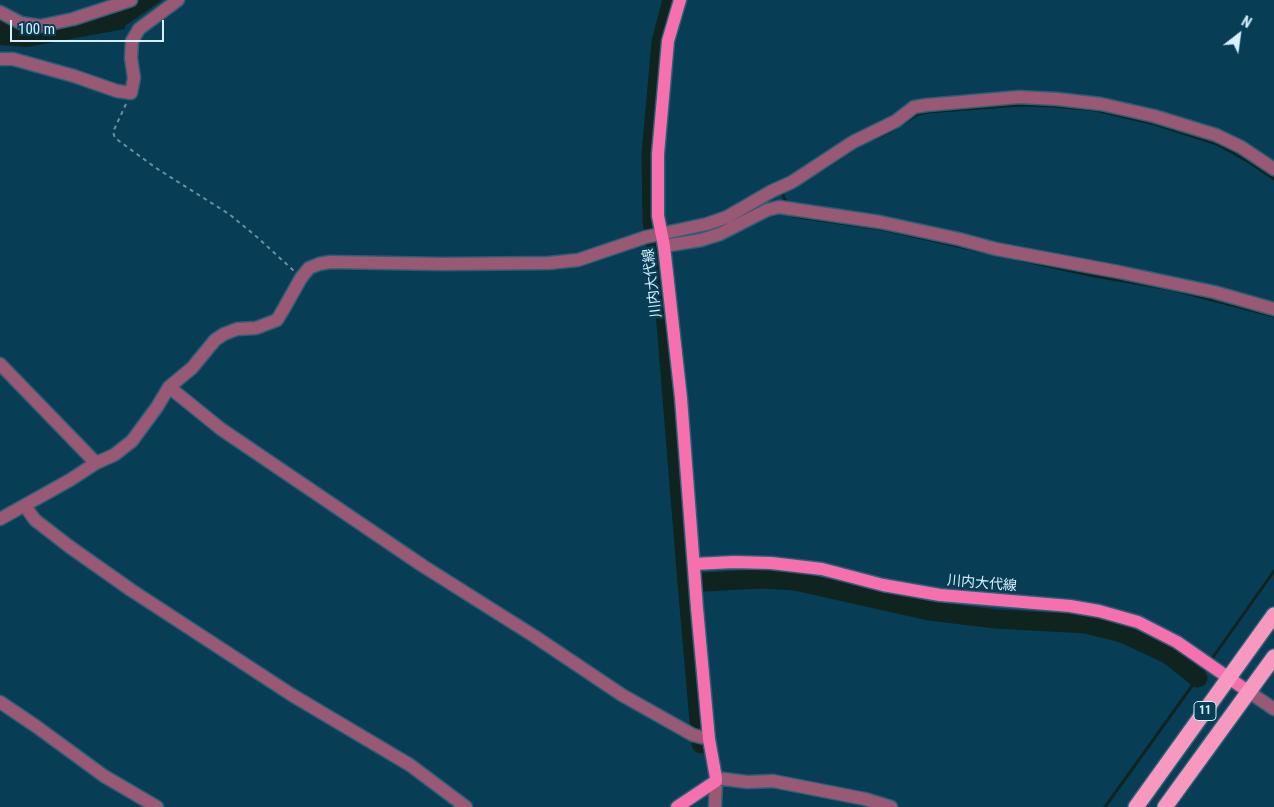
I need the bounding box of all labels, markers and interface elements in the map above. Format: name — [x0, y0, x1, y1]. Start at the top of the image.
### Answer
scale bar — [12, 10, 166, 42]
north arrow — [1214, 10, 1264, 60]
text: N — [1239, 13, 1254, 31]
text: 100 m — [18, 20, 55, 38]
street label: 川内大代線 — [640, 247, 666, 319]
street label: 川内大代線 — [946, 573, 1018, 595]
road number: 11 — [1194, 701, 1216, 720]

